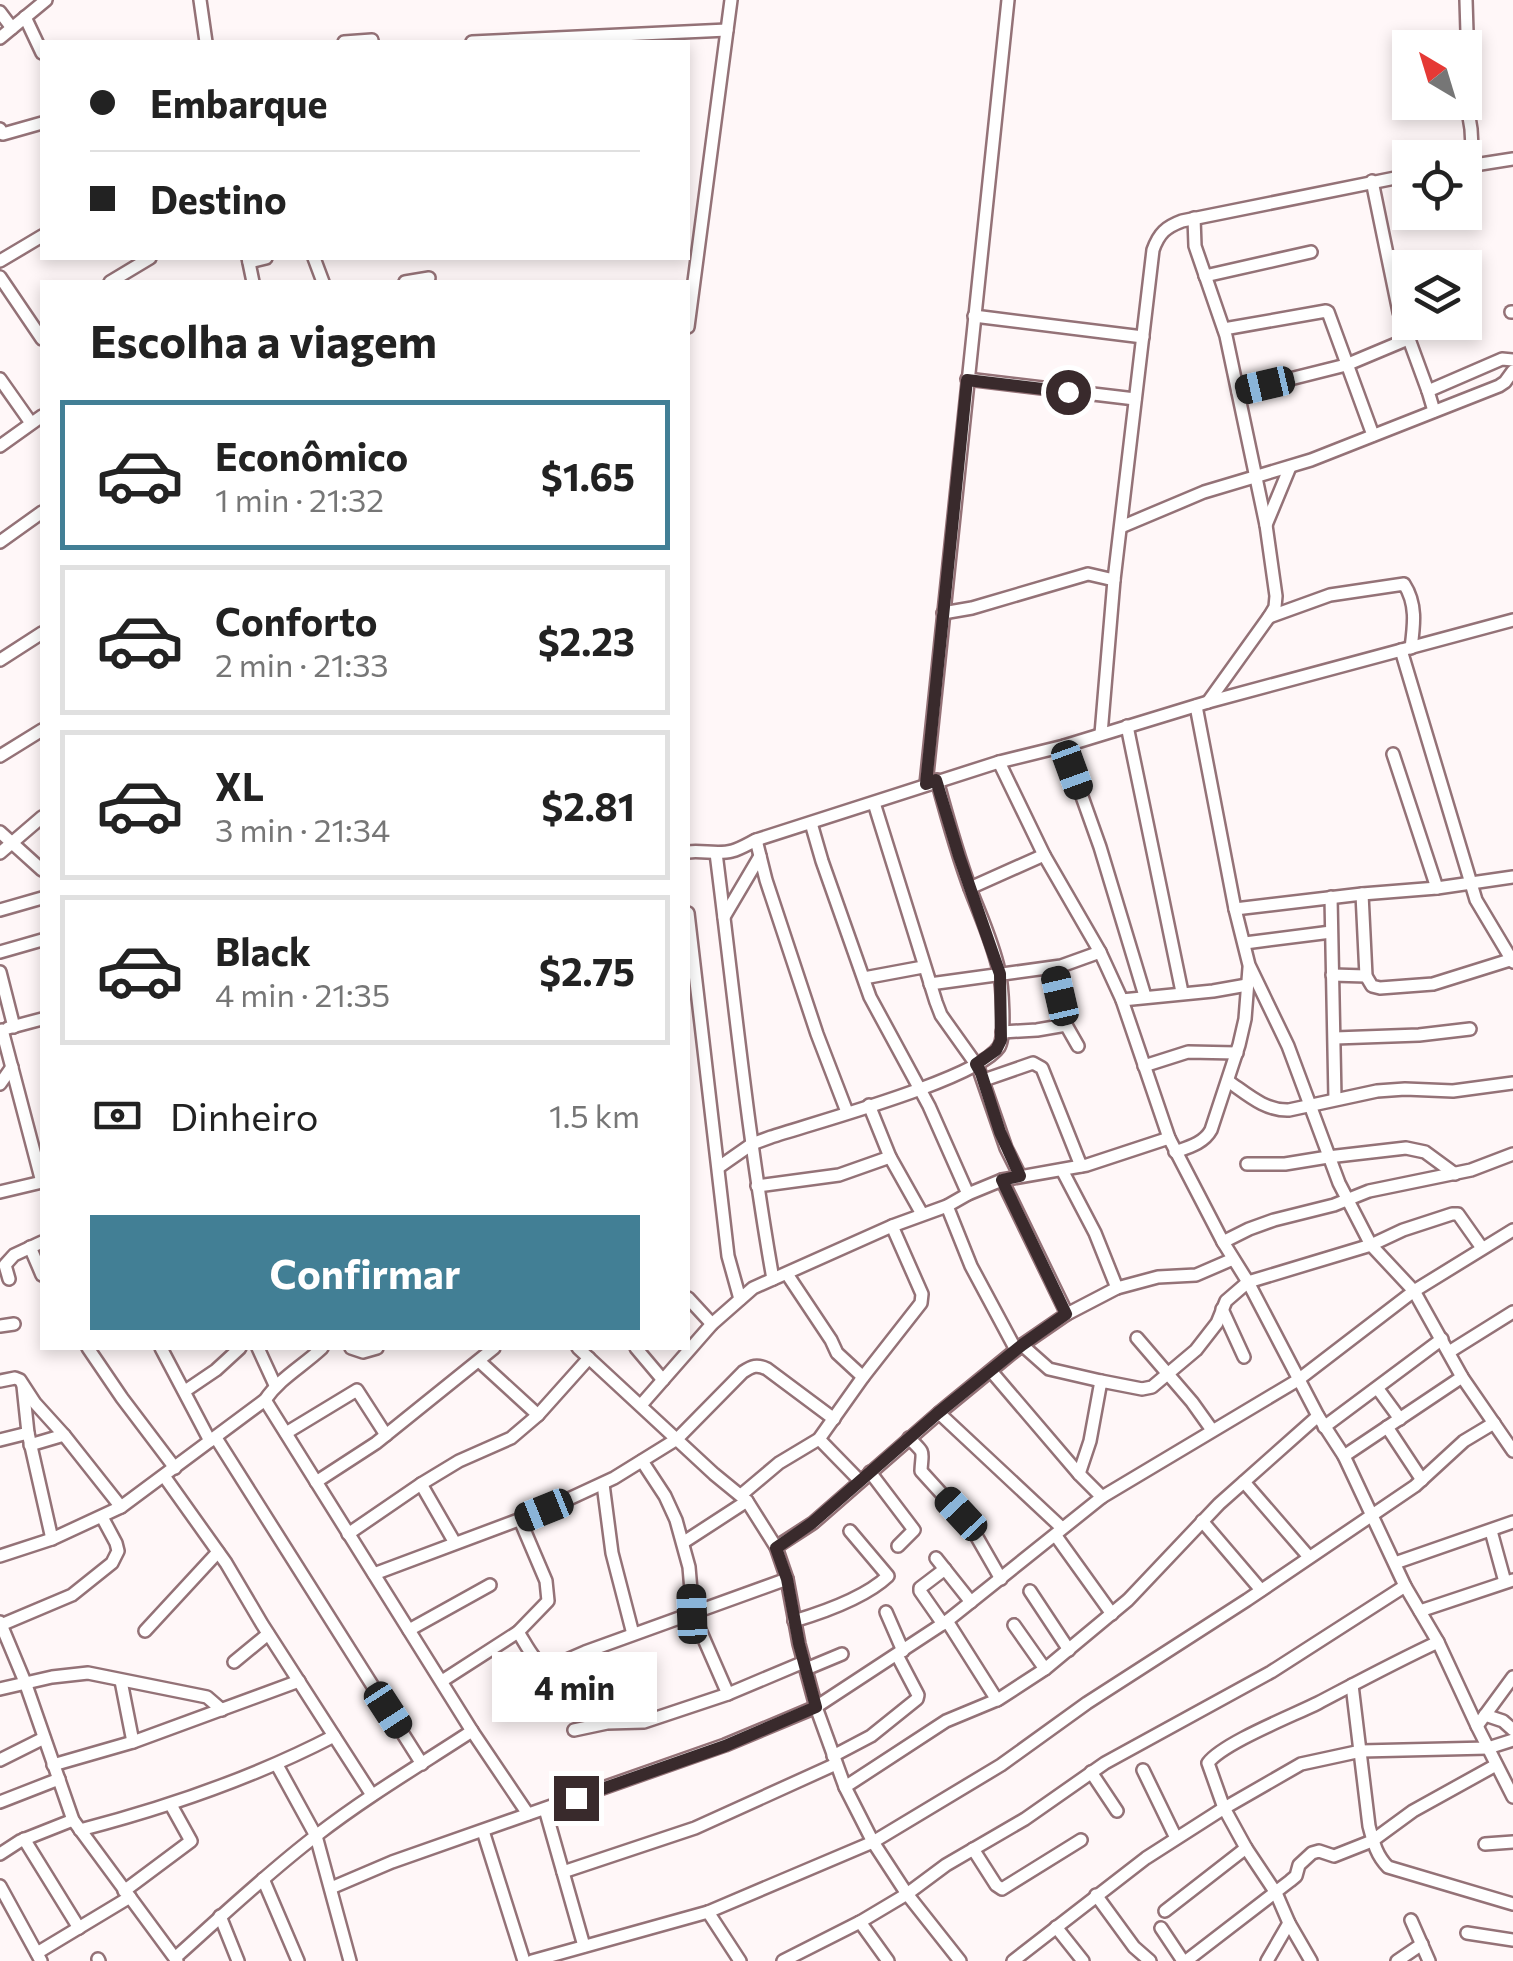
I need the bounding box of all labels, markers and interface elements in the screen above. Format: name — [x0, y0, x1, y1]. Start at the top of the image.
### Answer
north arrow — [1392, 30, 1482, 120]
map controls — [1392, 30, 1482, 340]
text: Embarque — [150, 79, 328, 126]
button: locate — [1392, 140, 1482, 230]
text: Destino — [150, 175, 287, 222]
button: layers — [1392, 250, 1482, 340]
text: Escolha a viagem — [90, 312, 437, 367]
car — [1232, 364, 1298, 406]
route start — [1046, 370, 1091, 415]
icon: car — [95, 430, 185, 520]
text: Econômico — [215, 432, 408, 479]
text: $1.65 — [541, 452, 635, 499]
text: 1 min · 21:32 — [215, 479, 384, 519]
icon: car — [95, 595, 185, 685]
text: Conforto — [215, 597, 378, 644]
text: $2.23 — [538, 617, 635, 664]
text: 2 min · 21:33 — [215, 644, 389, 684]
car — [1048, 737, 1096, 803]
icon: car — [95, 760, 185, 850]
text: XL — [215, 762, 264, 809]
text: $2.81 — [541, 782, 635, 829]
text: 3 min · 21:34 — [215, 809, 390, 849]
icon: car — [95, 925, 185, 1015]
text: Black — [215, 927, 311, 974]
text: $2.75 — [539, 947, 635, 994]
car — [1039, 963, 1081, 1029]
text: 4 min · 21:35 — [215, 974, 390, 1014]
icon: cash — [90, 1088, 145, 1143]
text: Dinheiro — [170, 1092, 318, 1139]
text: 1.5 km — [549, 1095, 640, 1135]
button: Confirmar — [90, 1215, 640, 1330]
car — [930, 1482, 992, 1546]
car — [511, 1485, 577, 1535]
car — [676, 1583, 708, 1645]
callout: 4 min — [494, 1653, 658, 1723]
text: 4 min — [534, 1667, 615, 1707]
car — [359, 1677, 417, 1743]
route end — [554, 1776, 599, 1821]

